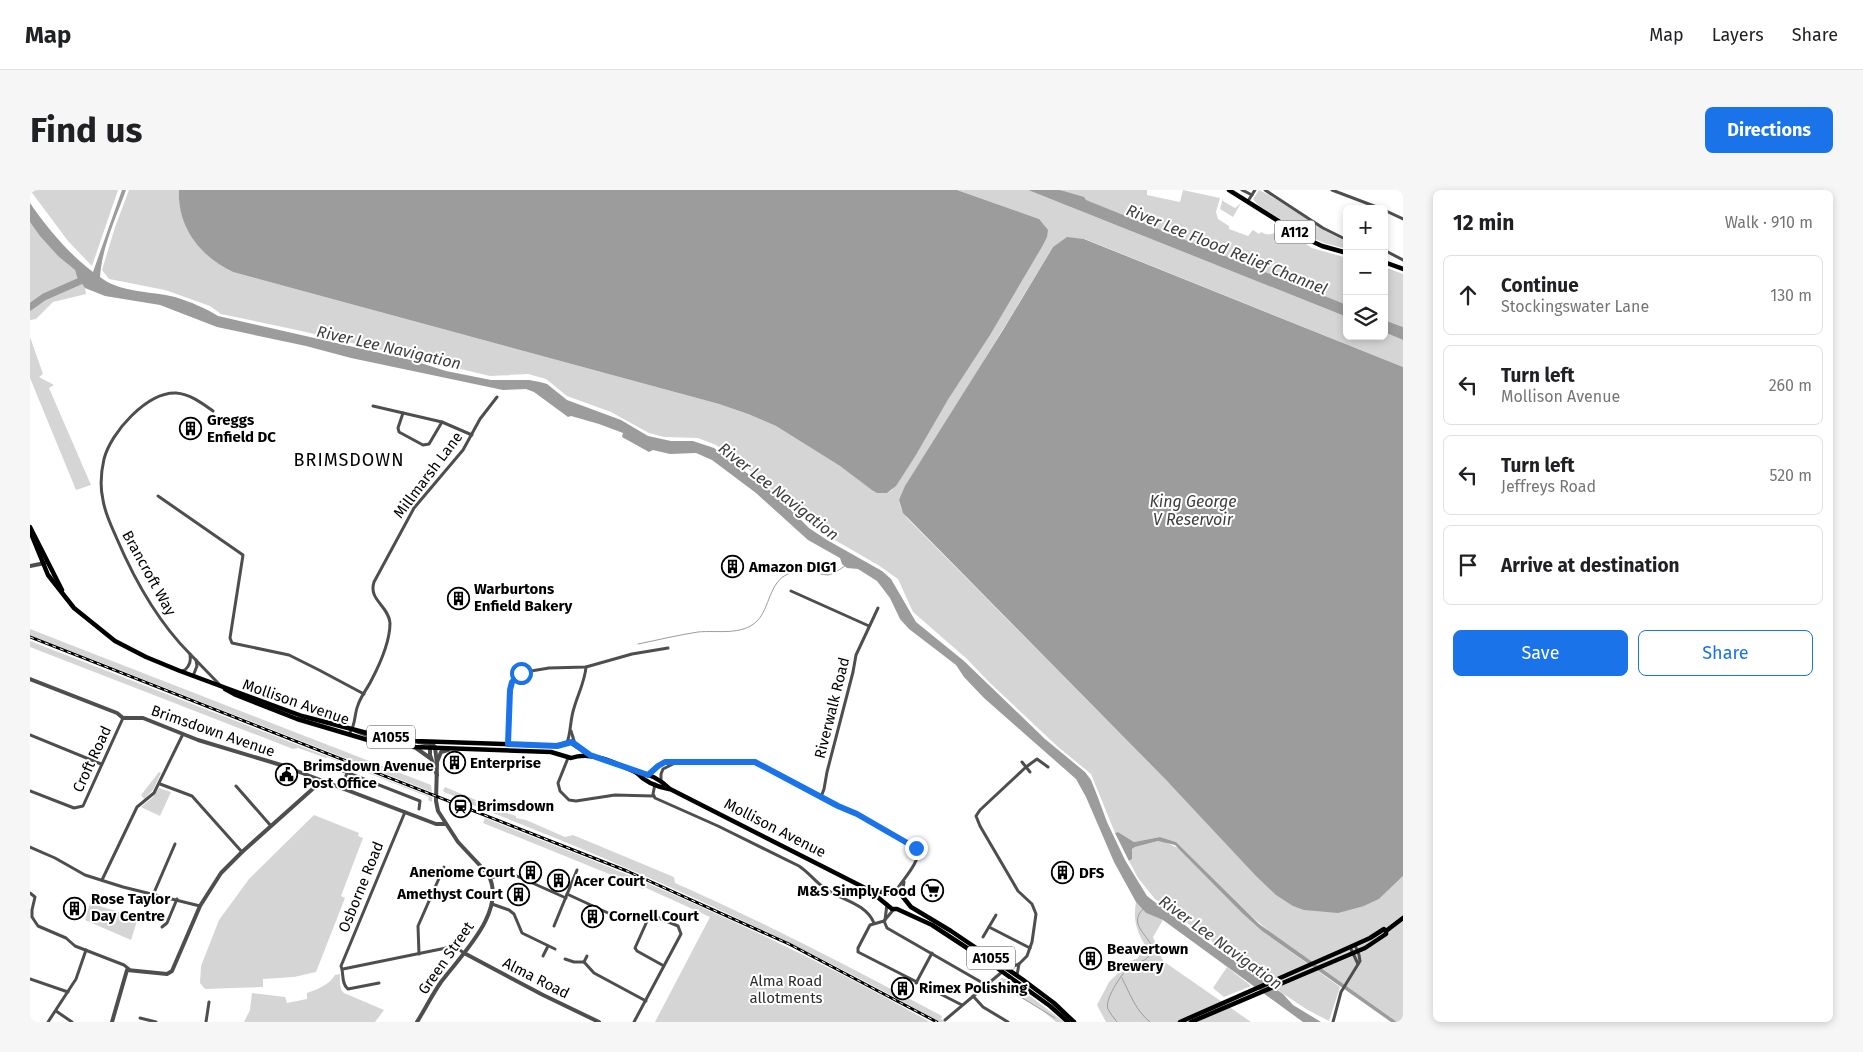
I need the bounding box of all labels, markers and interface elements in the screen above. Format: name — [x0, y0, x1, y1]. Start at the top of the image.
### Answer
text: Map — [25, 21, 71, 49]
text: Map — [1649, 24, 1684, 46]
text: Layers — [1712, 24, 1764, 46]
text: Share — [1792, 24, 1838, 46]
button: Directions — [1705, 107, 1833, 153]
text: Find us — [30, 109, 142, 151]
water label: River Lee Flood Relief Channel — [1123, 200, 1330, 299]
map controls — [1343, 205, 1388, 340]
button: + — [1343, 205, 1388, 250]
text: 12 min — [1453, 210, 1514, 236]
text: Walk · 910 m — [1725, 213, 1813, 232]
road number: A112 — [1275, 221, 1315, 244]
button: − — [1343, 250, 1388, 295]
text: Continue — [1501, 274, 1579, 297]
icon: ahead — [1454, 281, 1482, 309]
text: 130 m — [1770, 286, 1812, 305]
button: layers — [1343, 295, 1388, 340]
text: Stockingswater Lane — [1501, 297, 1649, 316]
water label: River Lee Navigation — [315, 322, 463, 373]
text: Turn left — [1501, 364, 1575, 387]
icon: left — [1454, 371, 1482, 399]
text: 260 m — [1769, 376, 1812, 395]
text: Mollison Avenue — [1501, 387, 1620, 406]
place label: Greggs Enfield DC — [207, 411, 276, 446]
building icon: Greggs Enfield DC — [179, 417, 203, 441]
street label: Millmarsh Lane — [390, 428, 466, 522]
water label: River Lee Navigation — [715, 438, 843, 544]
district label: BRIMSDOWN — [294, 449, 404, 471]
text: Turn left — [1501, 454, 1575, 477]
icon: left — [1454, 461, 1482, 489]
text: 520 m — [1769, 466, 1812, 485]
text: Jeffreys Road — [1501, 477, 1596, 496]
water label: King George V Reservoir — [1149, 492, 1237, 529]
street label: Brancroft Way — [118, 527, 180, 619]
icon: arrive — [1454, 551, 1482, 579]
text: Arrive at destination — [1501, 554, 1680, 577]
building icon: Amazon DIG1 — [721, 555, 745, 579]
place label: Amazon DIG1 — [748, 558, 837, 576]
place label: Warburtons Enfield Bakery — [474, 580, 572, 615]
building icon: Warburtons Enfield Bakery — [446, 586, 470, 610]
button: Save — [1453, 630, 1628, 676]
button: Share — [1638, 630, 1813, 676]
street label: Riverwalk Road — [811, 655, 853, 761]
route start — [510, 662, 533, 685]
street label: Mollison Avenue — [240, 675, 352, 729]
street label: Brimsdown Avenue — [149, 701, 277, 761]
street label: Croft Road — [69, 723, 115, 795]
road number: A1055 — [367, 726, 415, 748]
building icon: Enterprise — [442, 751, 466, 775]
place label: Enterprise — [470, 754, 541, 772]
place label: Brimsdown Avenue Post Office — [303, 757, 434, 792]
public building icon: Brimsdown Avenue Post Office — [275, 763, 299, 787]
station icon: Brimsdown — [449, 794, 473, 818]
street label: Mollison Avenue — [721, 795, 829, 861]
place label: Brimsdown — [477, 797, 554, 815]
route end — [905, 837, 928, 860]
street label: Osborne Road — [335, 839, 387, 935]
building icon: Anenome Court — [519, 860, 543, 884]
building icon: DFS — [1051, 861, 1075, 885]
place label: Anenome Court — [409, 863, 515, 881]
place label: DFS — [1079, 864, 1105, 882]
building icon: Acer Court — [546, 869, 570, 893]
place label: Acer Court — [573, 872, 645, 890]
supermarket icon: M&S Simply Food — [920, 879, 944, 903]
building icon: Amethyst Court — [507, 882, 531, 906]
place label: M&S Simply Food — [797, 882, 916, 900]
place label: Amethyst Court — [396, 885, 503, 903]
place label: Rose Taylor Day Centre — [91, 890, 171, 925]
water label: River Lee Navigation — [1155, 891, 1286, 993]
building icon: Rose Taylor Day Centre — [63, 896, 87, 920]
building icon: Cornell Court — [581, 904, 605, 928]
place label: Cornell Court — [609, 907, 699, 925]
street label: Green Street — [414, 918, 478, 998]
place label: Beavertown Brewery — [1107, 940, 1188, 975]
road number: A1055 — [967, 946, 1015, 970]
building icon: Beavertown Brewery — [1079, 946, 1103, 970]
street label: Alma Road — [500, 954, 572, 1002]
park label: Alma Road allotments — [749, 972, 823, 1007]
building icon: Rimex Polishing — [891, 976, 915, 1000]
place label: Rimex Polishing — [919, 979, 1028, 997]

